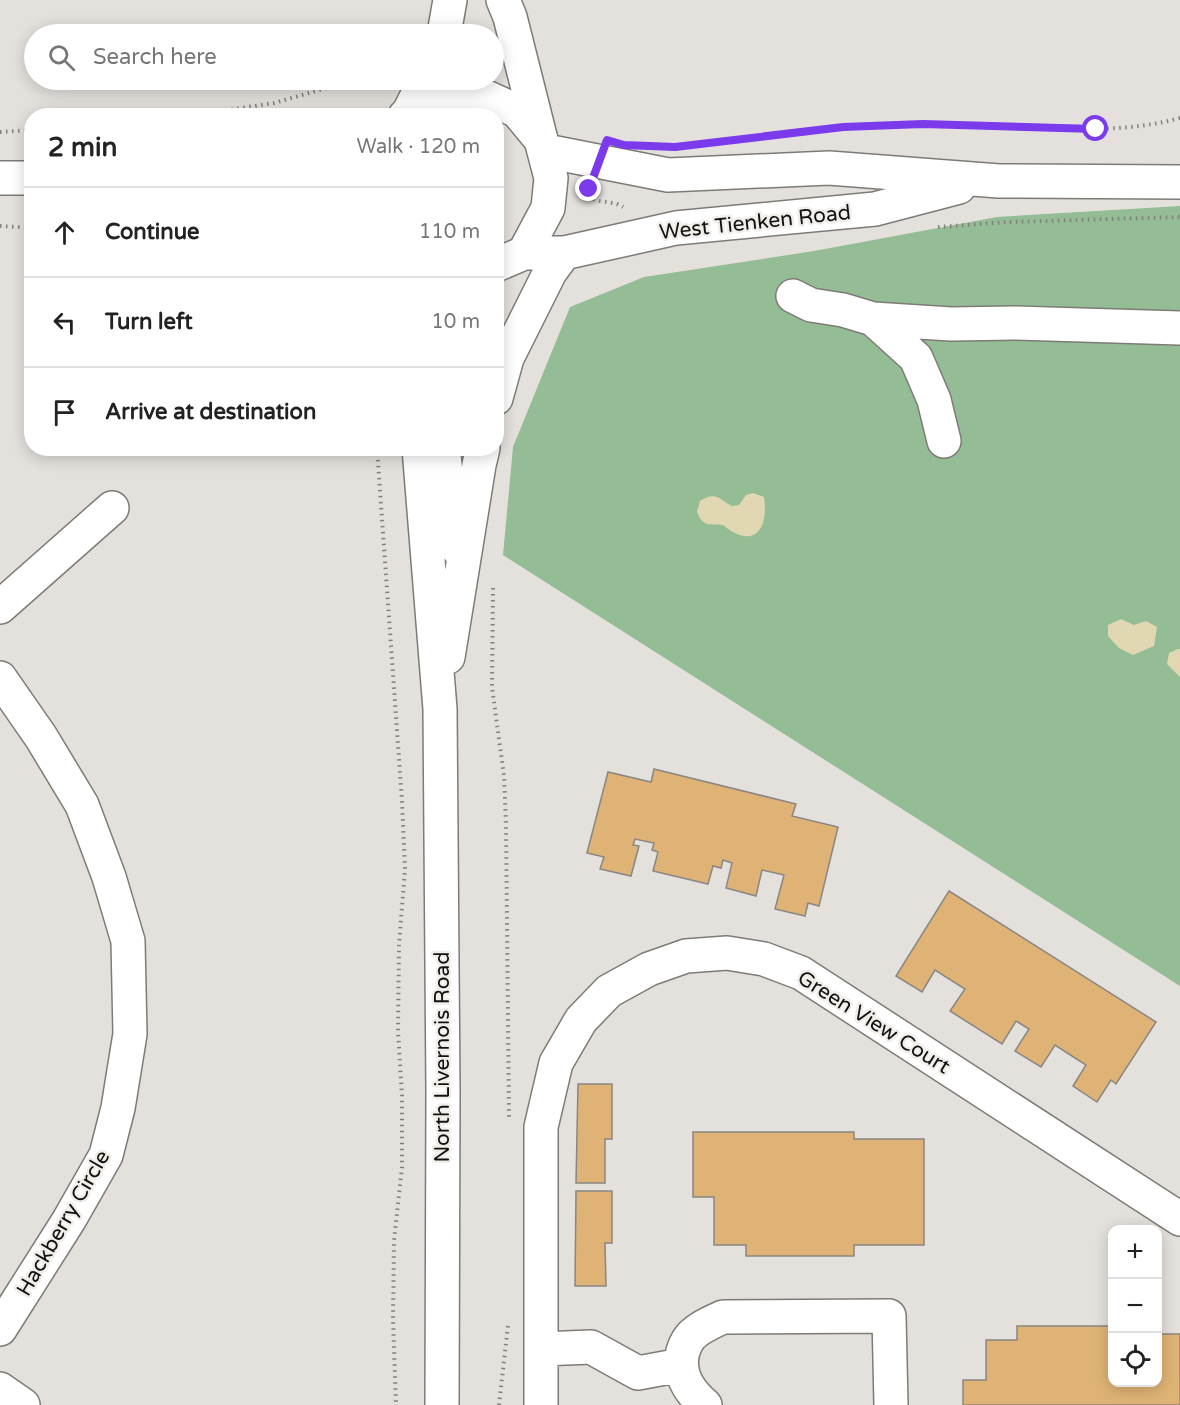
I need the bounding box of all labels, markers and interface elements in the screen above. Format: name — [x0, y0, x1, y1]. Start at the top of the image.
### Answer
search box — [24, 24, 504, 90]
icon: search — [45, 41, 78, 74]
text: Search here — [93, 44, 217, 70]
route start — [1082, 115, 1108, 141]
text: 2 min — [48, 132, 117, 163]
text: Walk · 120 m — [357, 135, 480, 159]
route end — [575, 175, 601, 201]
street label: West Tienken Road — [658, 200, 852, 245]
icon: ahead — [48, 216, 81, 249]
text: Continue — [105, 219, 200, 245]
text: 110 m — [419, 220, 480, 244]
icon: left — [48, 306, 81, 339]
text: Turn left — [105, 309, 193, 335]
text: 10 m — [431, 310, 480, 334]
icon: arrive — [48, 396, 81, 429]
text: Arrive at destination — [105, 399, 316, 425]
street label: North Livernois Road — [430, 952, 455, 1163]
street label: Green View Court — [793, 965, 955, 1079]
street label: Hackberry Circle — [12, 1146, 115, 1301]
map controls — [1108, 1225, 1162, 1387]
button: + — [1108, 1225, 1162, 1279]
button: − — [1108, 1279, 1162, 1333]
button: locate — [1108, 1333, 1162, 1387]

